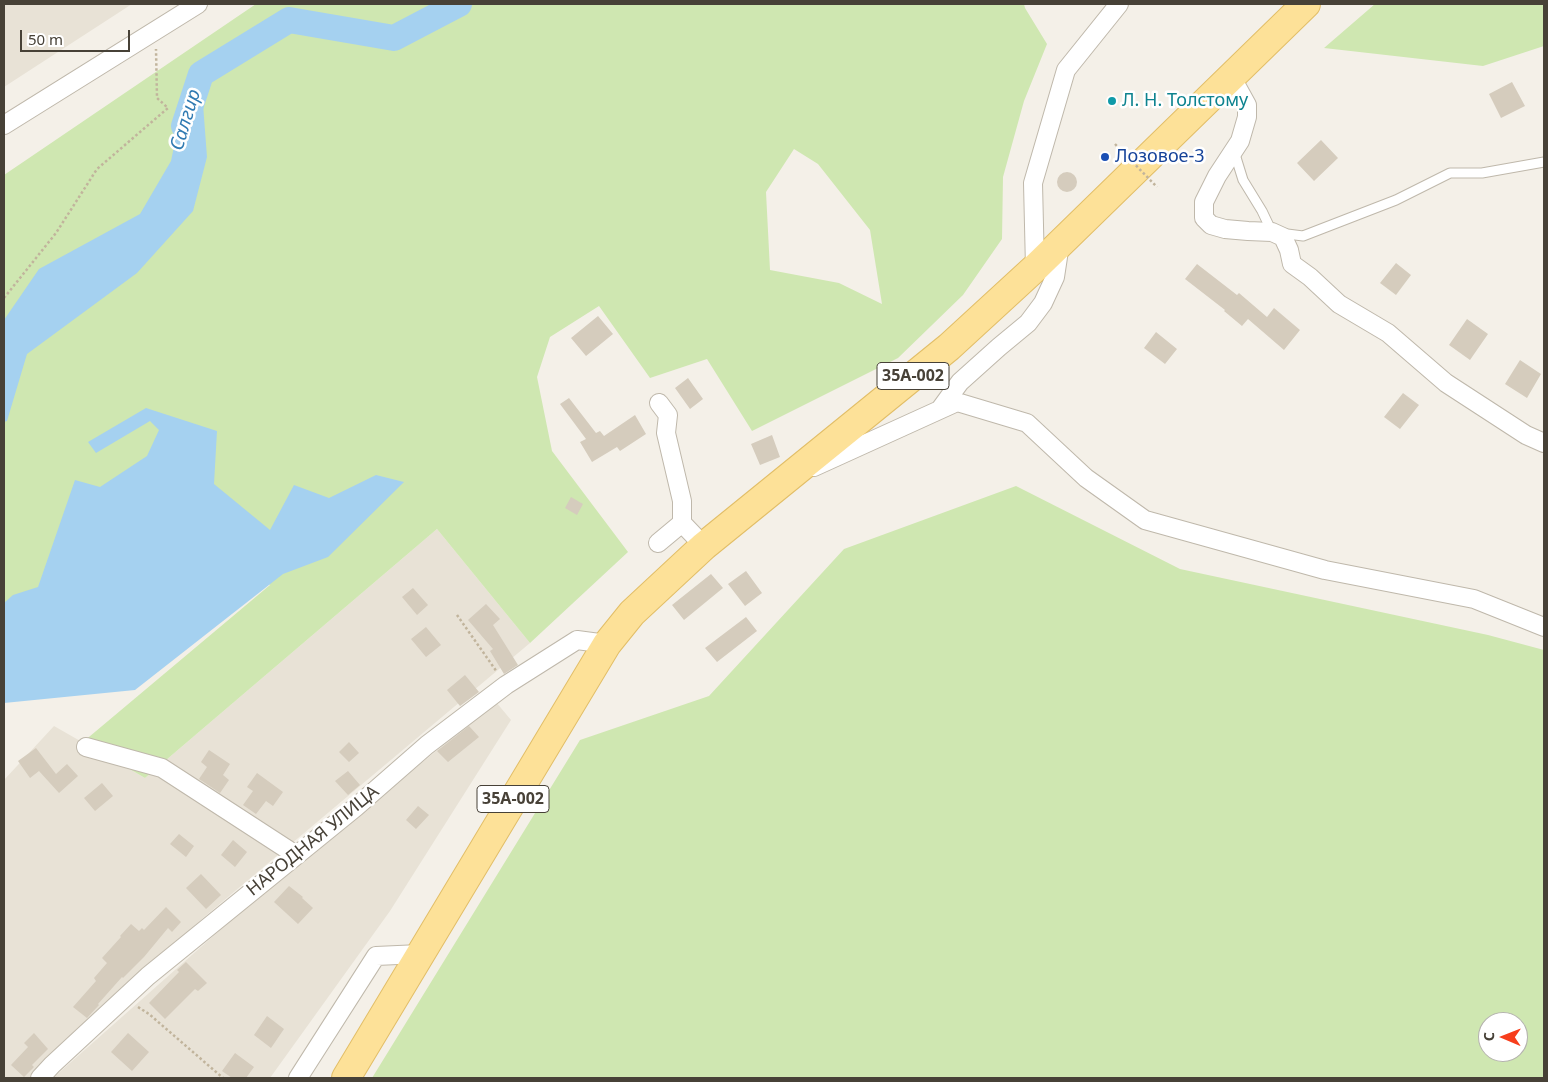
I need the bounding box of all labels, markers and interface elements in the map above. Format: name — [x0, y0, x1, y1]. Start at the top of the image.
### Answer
scale bar — [22, 20, 132, 52]
text: 50 m — [28, 29, 63, 49]
water label: Салгир — [166, 87, 206, 153]
place label: Л. Н. Толстому — [1122, 90, 1248, 112]
marker: Л. Н. Толстому — [1106, 95, 1118, 107]
place label: Лозовое-3 — [1115, 146, 1205, 168]
marker: Лозовое-3 — [1099, 151, 1111, 163]
road number: 35А-002 — [877, 362, 949, 390]
street label: НАРОДНАЯ УЛИЦА — [243, 781, 383, 901]
road number: 35А-002 — [477, 786, 549, 812]
north arrow — [1478, 1012, 1528, 1062]
text: С — [1479, 1032, 1498, 1041]

